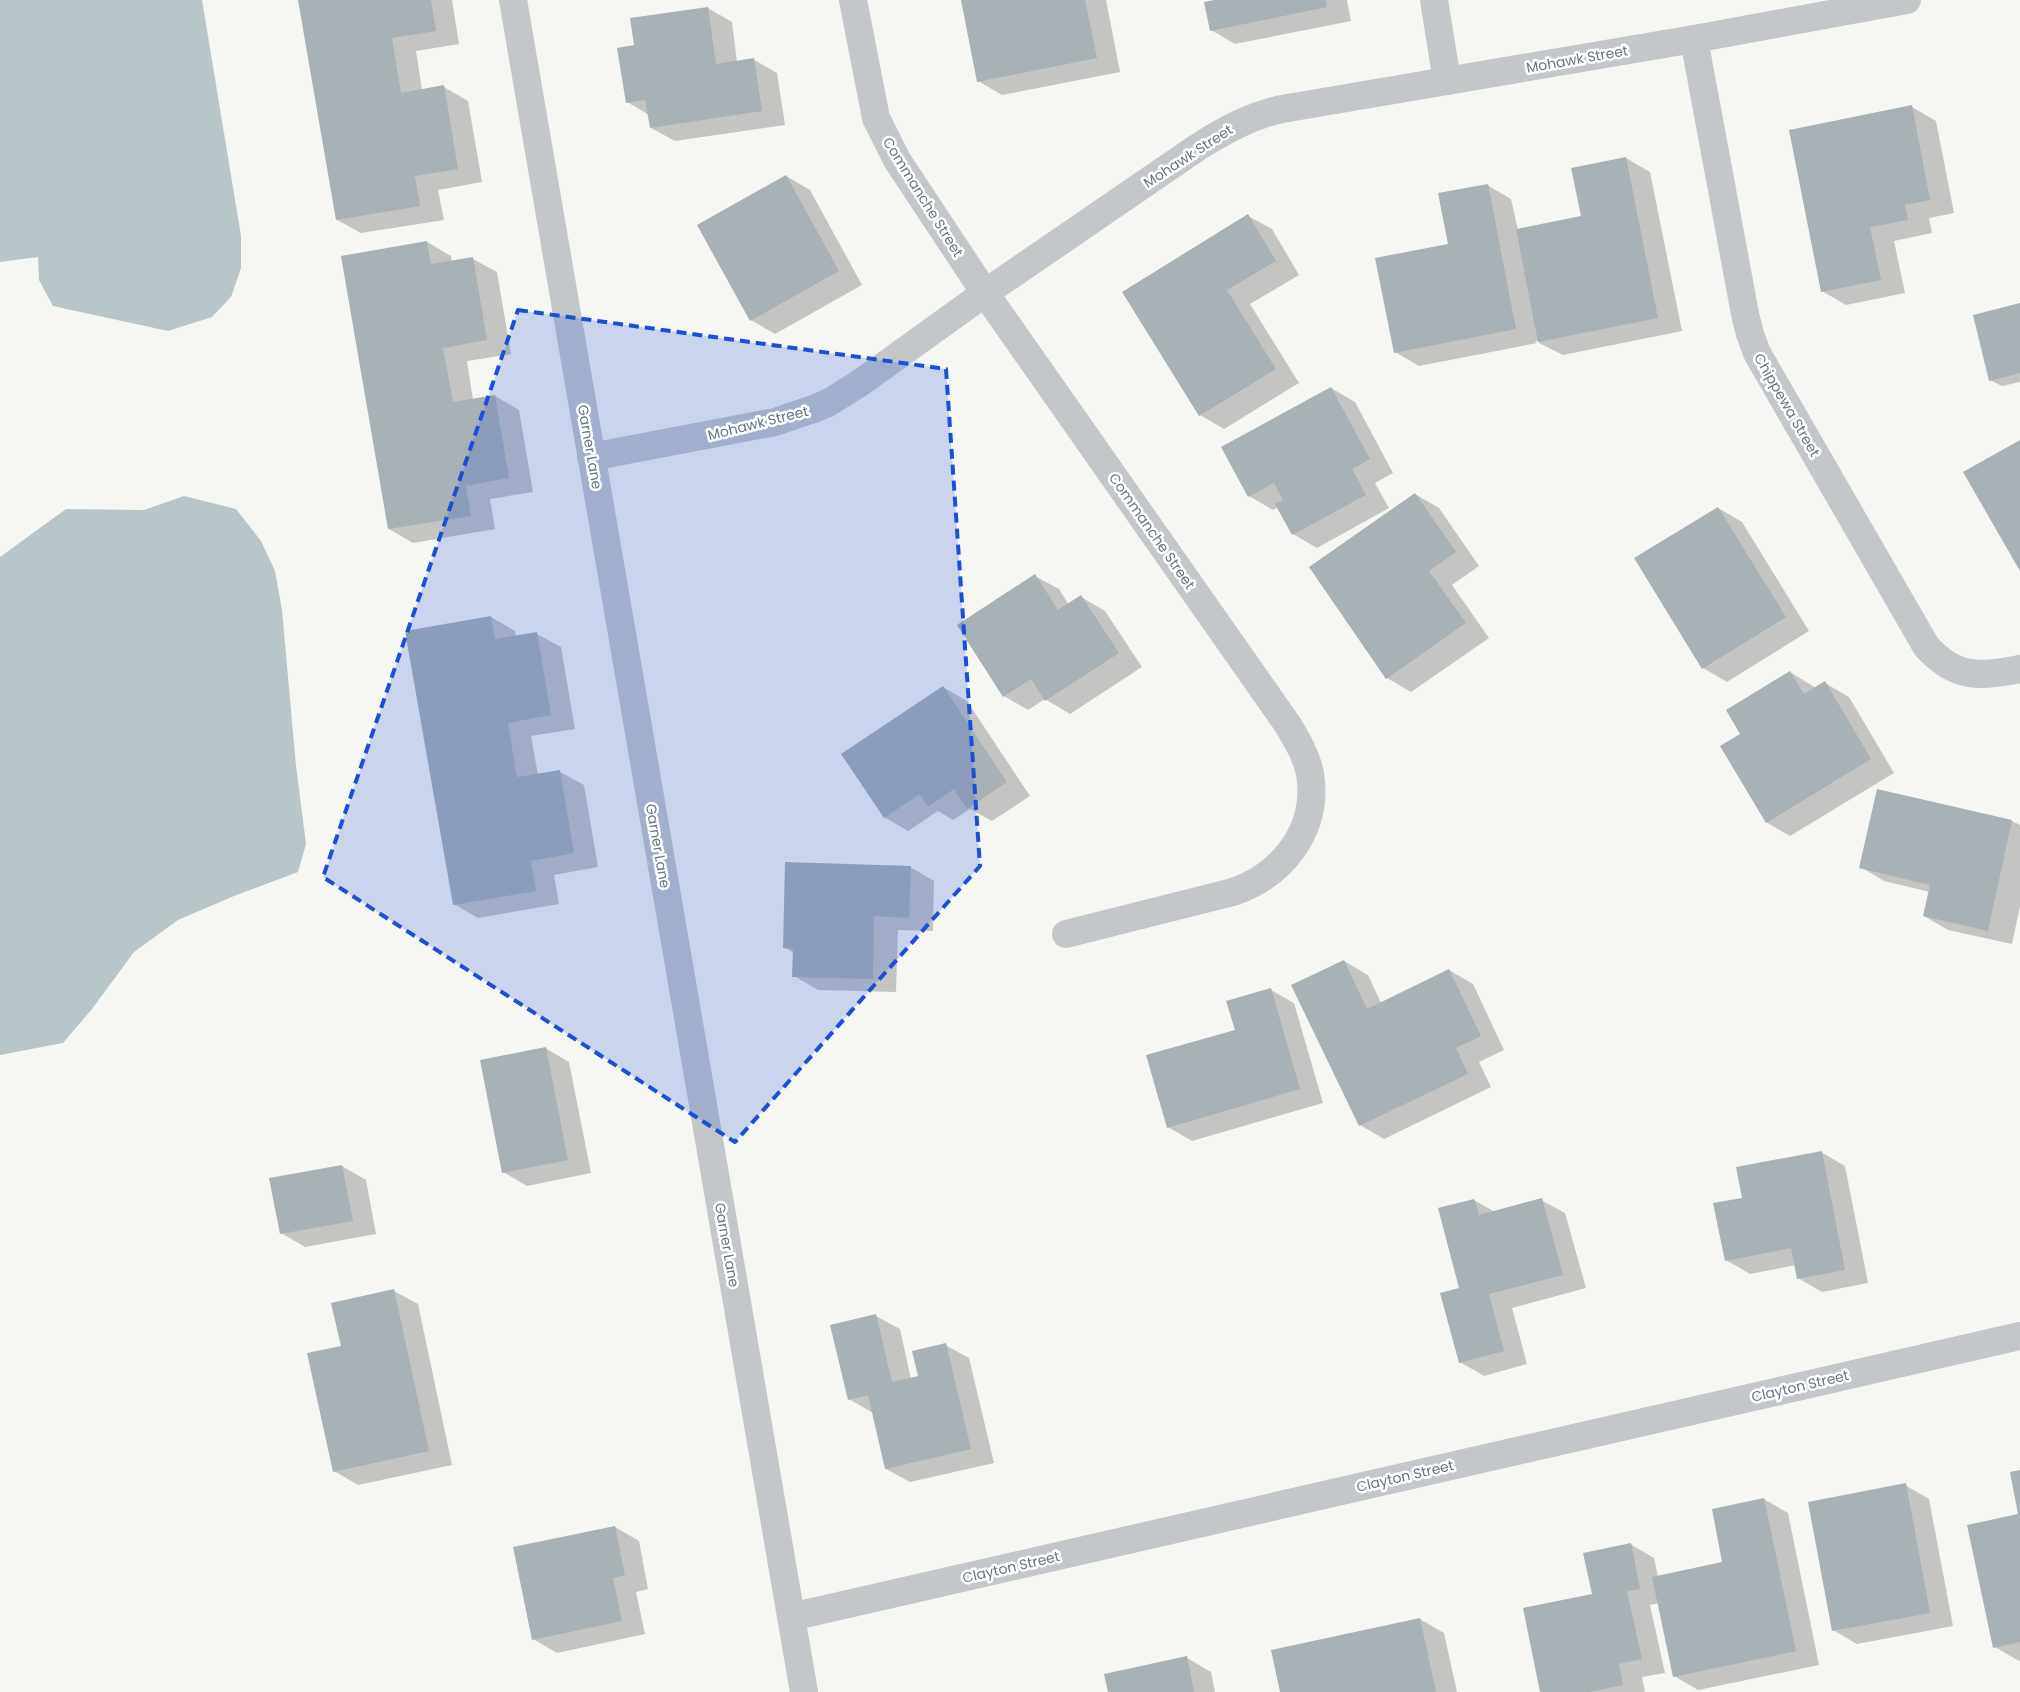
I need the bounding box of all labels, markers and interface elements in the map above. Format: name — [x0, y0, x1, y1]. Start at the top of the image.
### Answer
street label: Mohawk Street — [1525, 40, 1629, 78]
street label: Mohawk Street — [1139, 120, 1237, 192]
street label: Commanche Street — [878, 133, 968, 261]
street label: Chippewa Street — [1749, 350, 1825, 460]
street label: Mohawk Street — [706, 401, 810, 445]
street label: Garner Lane — [573, 403, 607, 491]
street label: Commanche Street — [1104, 469, 1200, 593]
street label: Garner Lane — [641, 802, 675, 890]
street label: Garner Lane — [710, 1201, 744, 1289]
street label: Clayton Street — [1749, 1365, 1851, 1407]
street label: Clayton Street — [1354, 1455, 1456, 1497]
street label: Clayton Street — [960, 1546, 1062, 1588]

